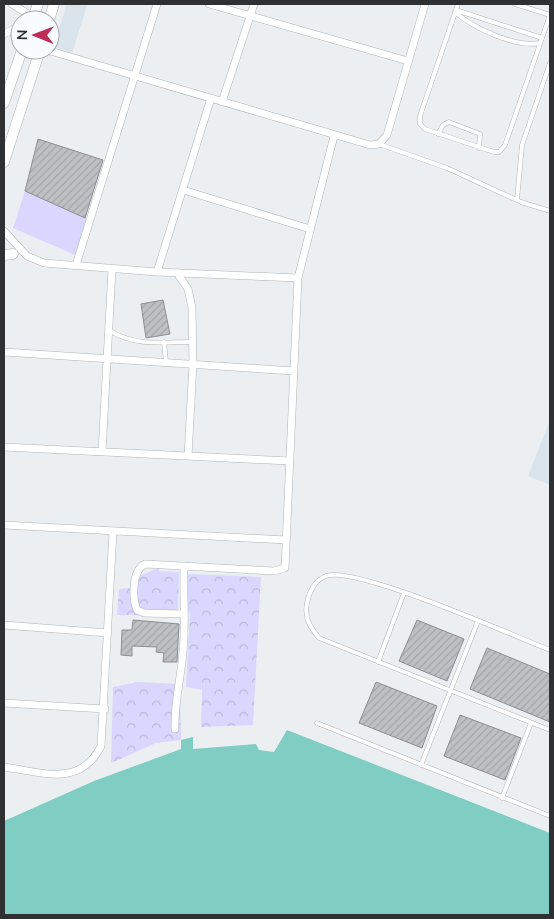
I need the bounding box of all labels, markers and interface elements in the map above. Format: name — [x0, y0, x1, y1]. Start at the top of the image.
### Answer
north arrow — [10, 10, 60, 60]
text: N — [13, 29, 31, 40]

